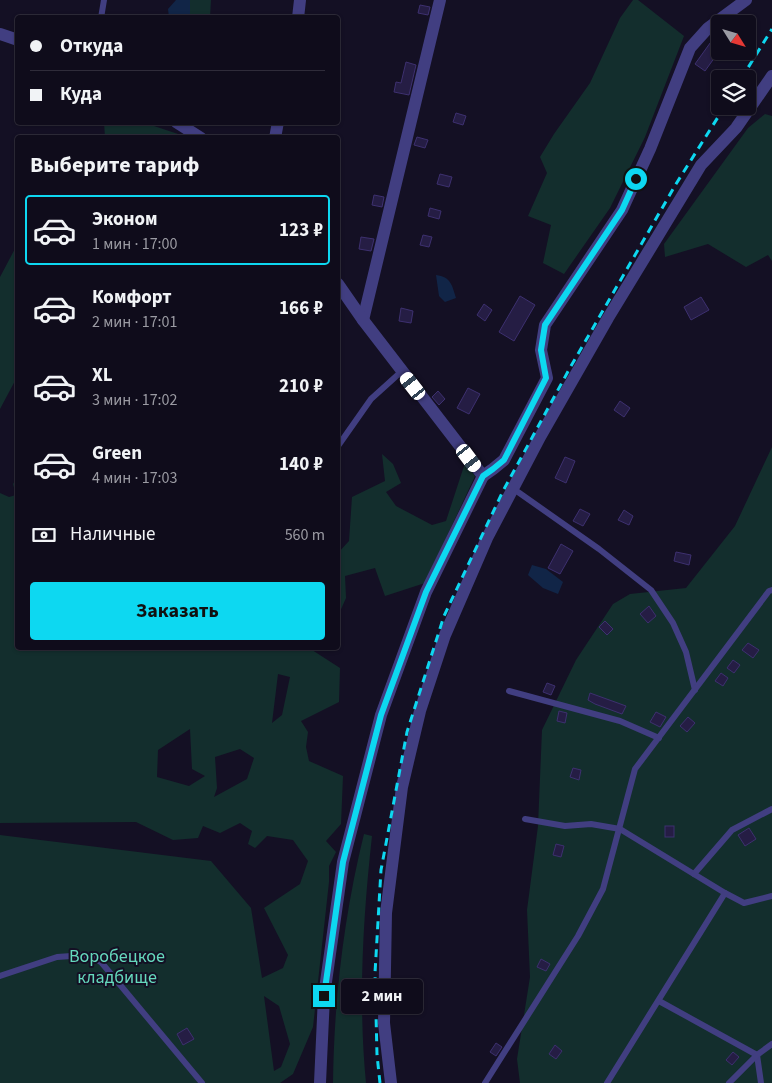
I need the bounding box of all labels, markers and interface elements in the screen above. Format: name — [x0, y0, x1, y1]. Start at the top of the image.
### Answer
north arrow — [711, 15, 756, 60]
map controls — [711, 15, 756, 115]
text: Откуда — [60, 33, 123, 60]
button: layers — [711, 70, 756, 115]
text: Куда — [60, 81, 102, 108]
text: Выберите тариф — [30, 149, 200, 181]
route start — [625, 168, 647, 190]
text: Эконом — [92, 206, 158, 233]
icon: car — [32, 208, 77, 253]
text: 123 ₽ — [279, 217, 323, 244]
text: 1 мин · 17:00 — [92, 233, 178, 255]
text: Комфорт — [92, 284, 172, 311]
icon: car — [32, 286, 77, 331]
text: 166 ₽ — [279, 295, 323, 322]
text: 2 мин · 17:01 — [92, 311, 178, 333]
text: XL — [92, 362, 113, 389]
icon: car — [32, 364, 77, 409]
car — [397, 370, 428, 402]
text: 210 ₽ — [279, 373, 323, 400]
text: 3 мин · 17:02 — [92, 389, 178, 411]
text: Green — [92, 440, 142, 467]
icon: car — [32, 442, 77, 487]
car — [453, 442, 484, 474]
text: 140 ₽ — [279, 451, 323, 478]
text: 4 мин · 17:03 — [92, 467, 178, 489]
icon: cash — [30, 521, 58, 549]
text: Наличные — [70, 521, 155, 548]
text: 560 m — [285, 524, 325, 546]
button: Заказать — [30, 582, 325, 640]
park label: Воробецкое кладбище — [69, 944, 165, 990]
callout: 2 мин — [342, 978, 424, 1014]
route end — [313, 985, 335, 1007]
text: 2 мин — [362, 985, 402, 1007]

